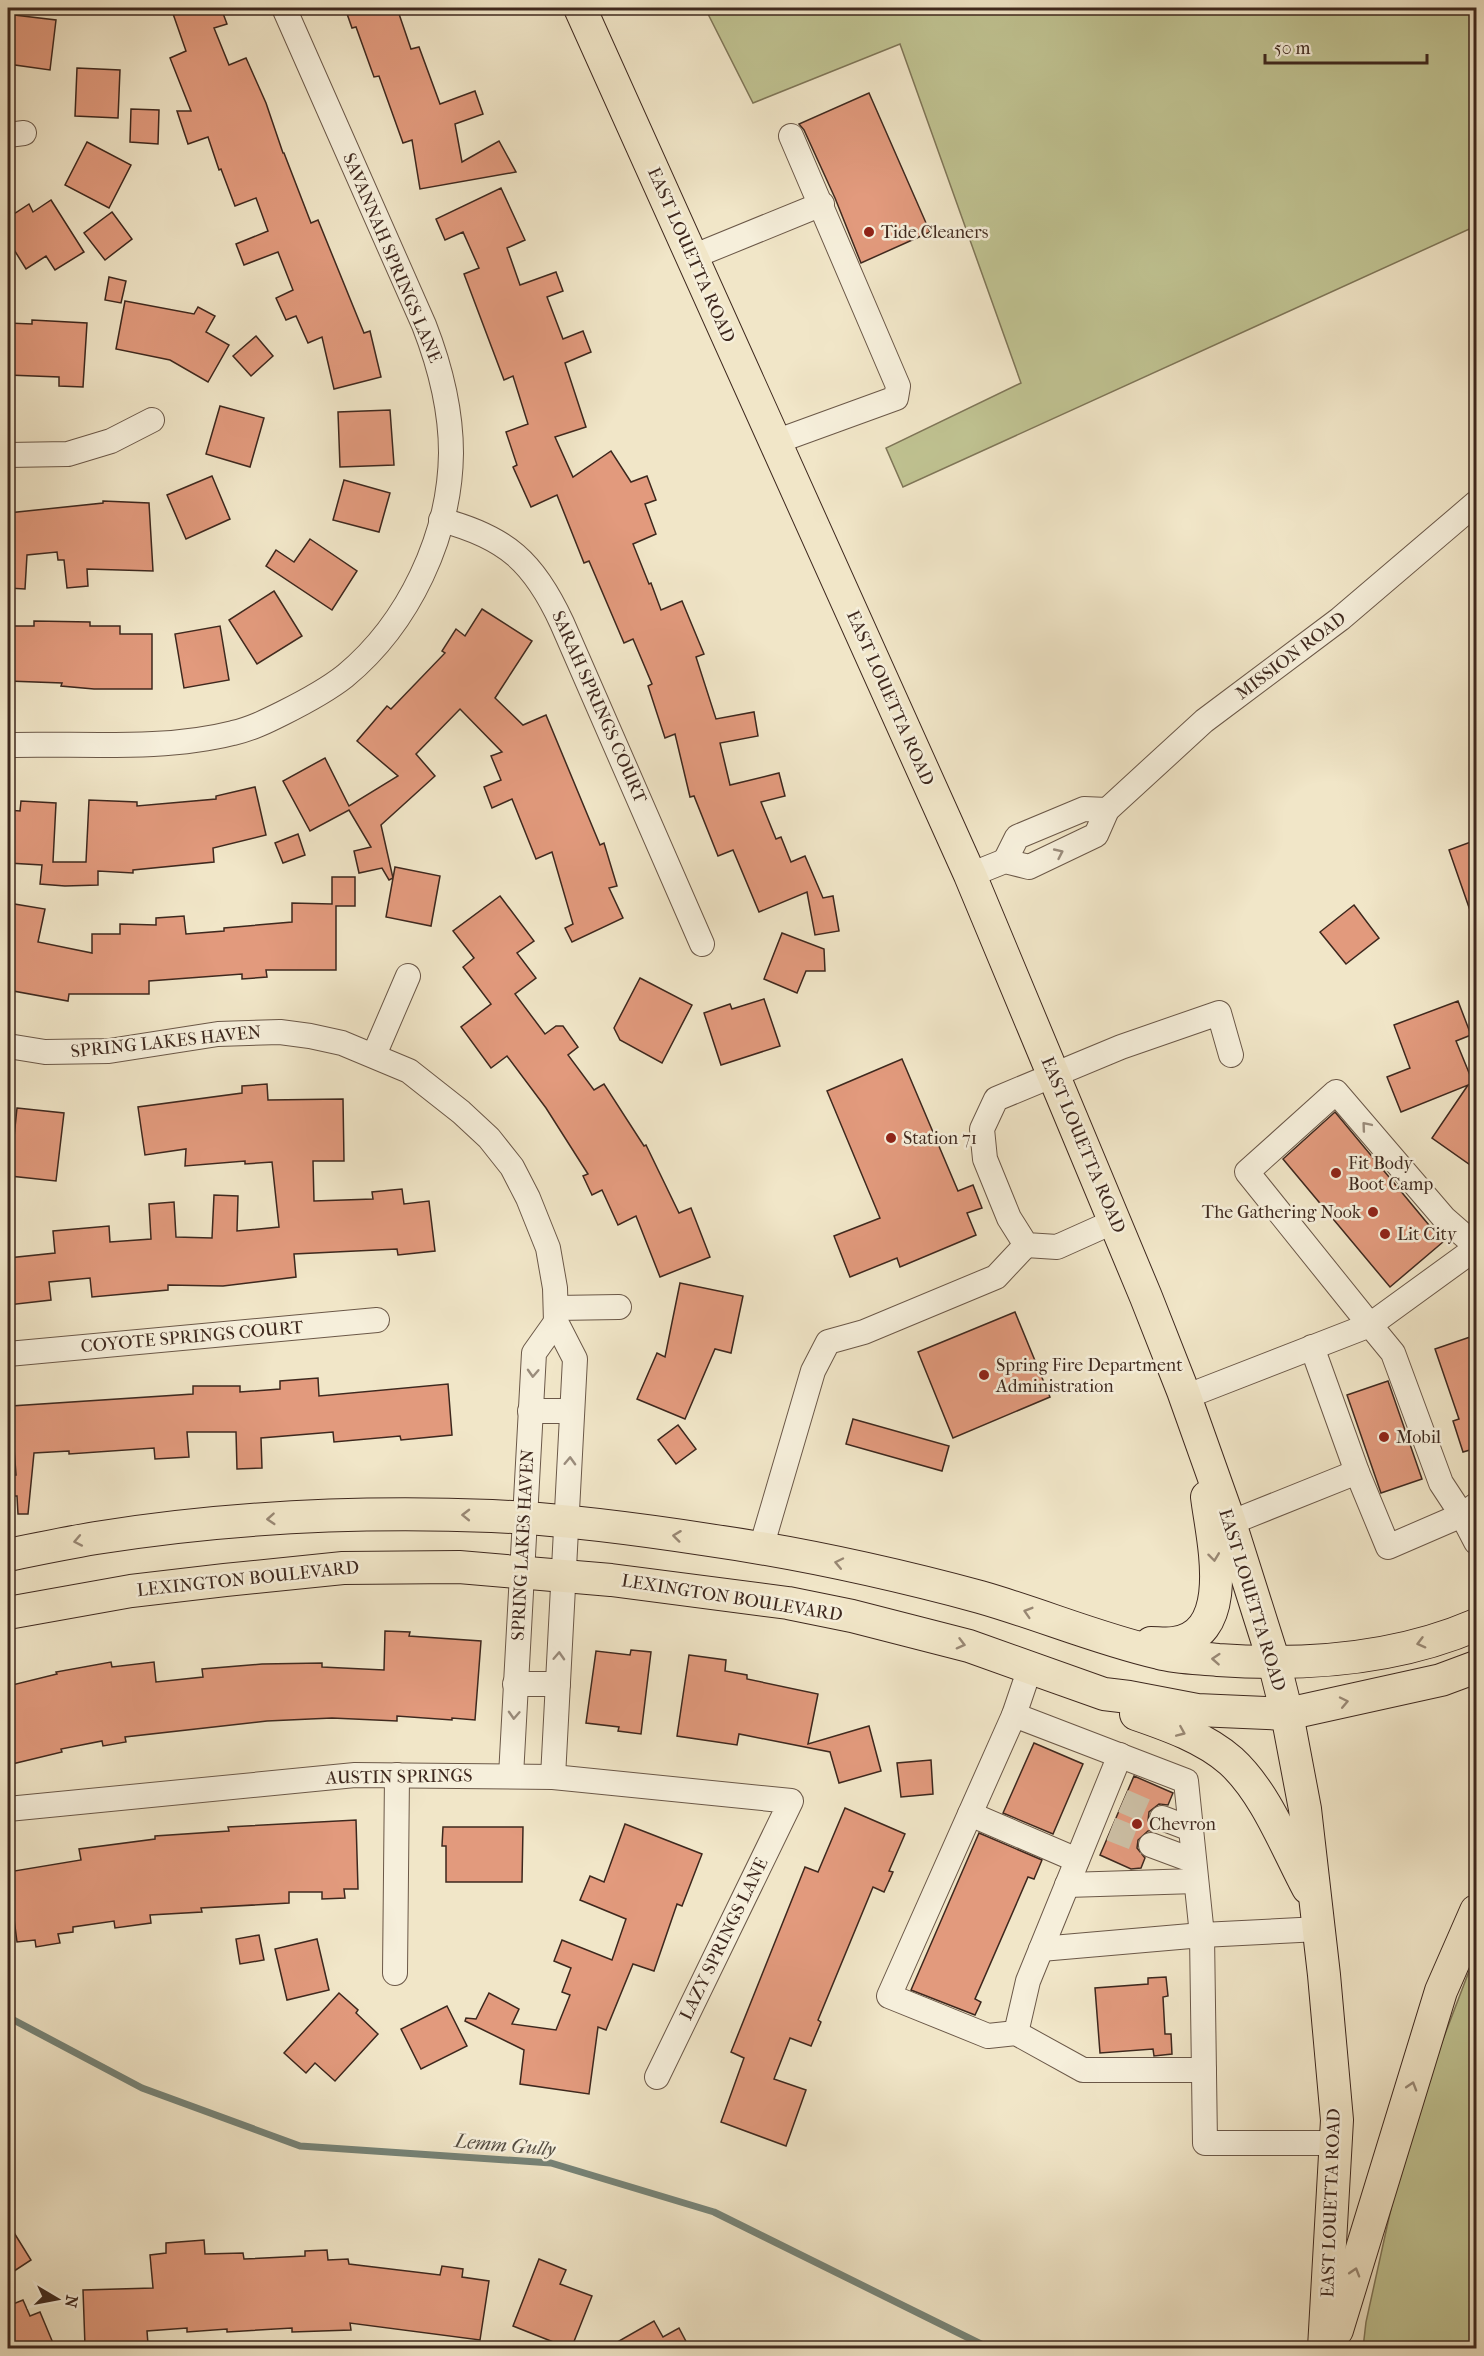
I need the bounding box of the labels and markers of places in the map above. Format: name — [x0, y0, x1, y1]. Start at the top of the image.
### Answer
place label: Tide Cleaners — [881, 222, 989, 243]
marker: Tide Cleaners — [862, 225, 876, 239]
place label: Station 71 — [903, 1128, 977, 1149]
marker: Station 71 — [884, 1131, 898, 1145]
place label: Fit Body Boot Camp — [1348, 1153, 1434, 1195]
marker: Fit Body Boot Camp — [1329, 1166, 1343, 1180]
place label: The Gathering Nook — [1202, 1202, 1362, 1223]
marker: The Gathering Nook — [1366, 1205, 1380, 1219]
place label: Lit City — [1397, 1224, 1458, 1245]
marker: Lit City — [1378, 1227, 1392, 1241]
place label: Spring Fire Department Administration — [995, 1355, 1183, 1397]
marker: Spring Fire Department Administration — [977, 1368, 991, 1382]
place label: Mobil — [1396, 1427, 1441, 1448]
marker: Mobil — [1377, 1430, 1391, 1444]
place label: Chevron — [1149, 1814, 1216, 1835]
marker: Chevron — [1130, 1817, 1144, 1831]

